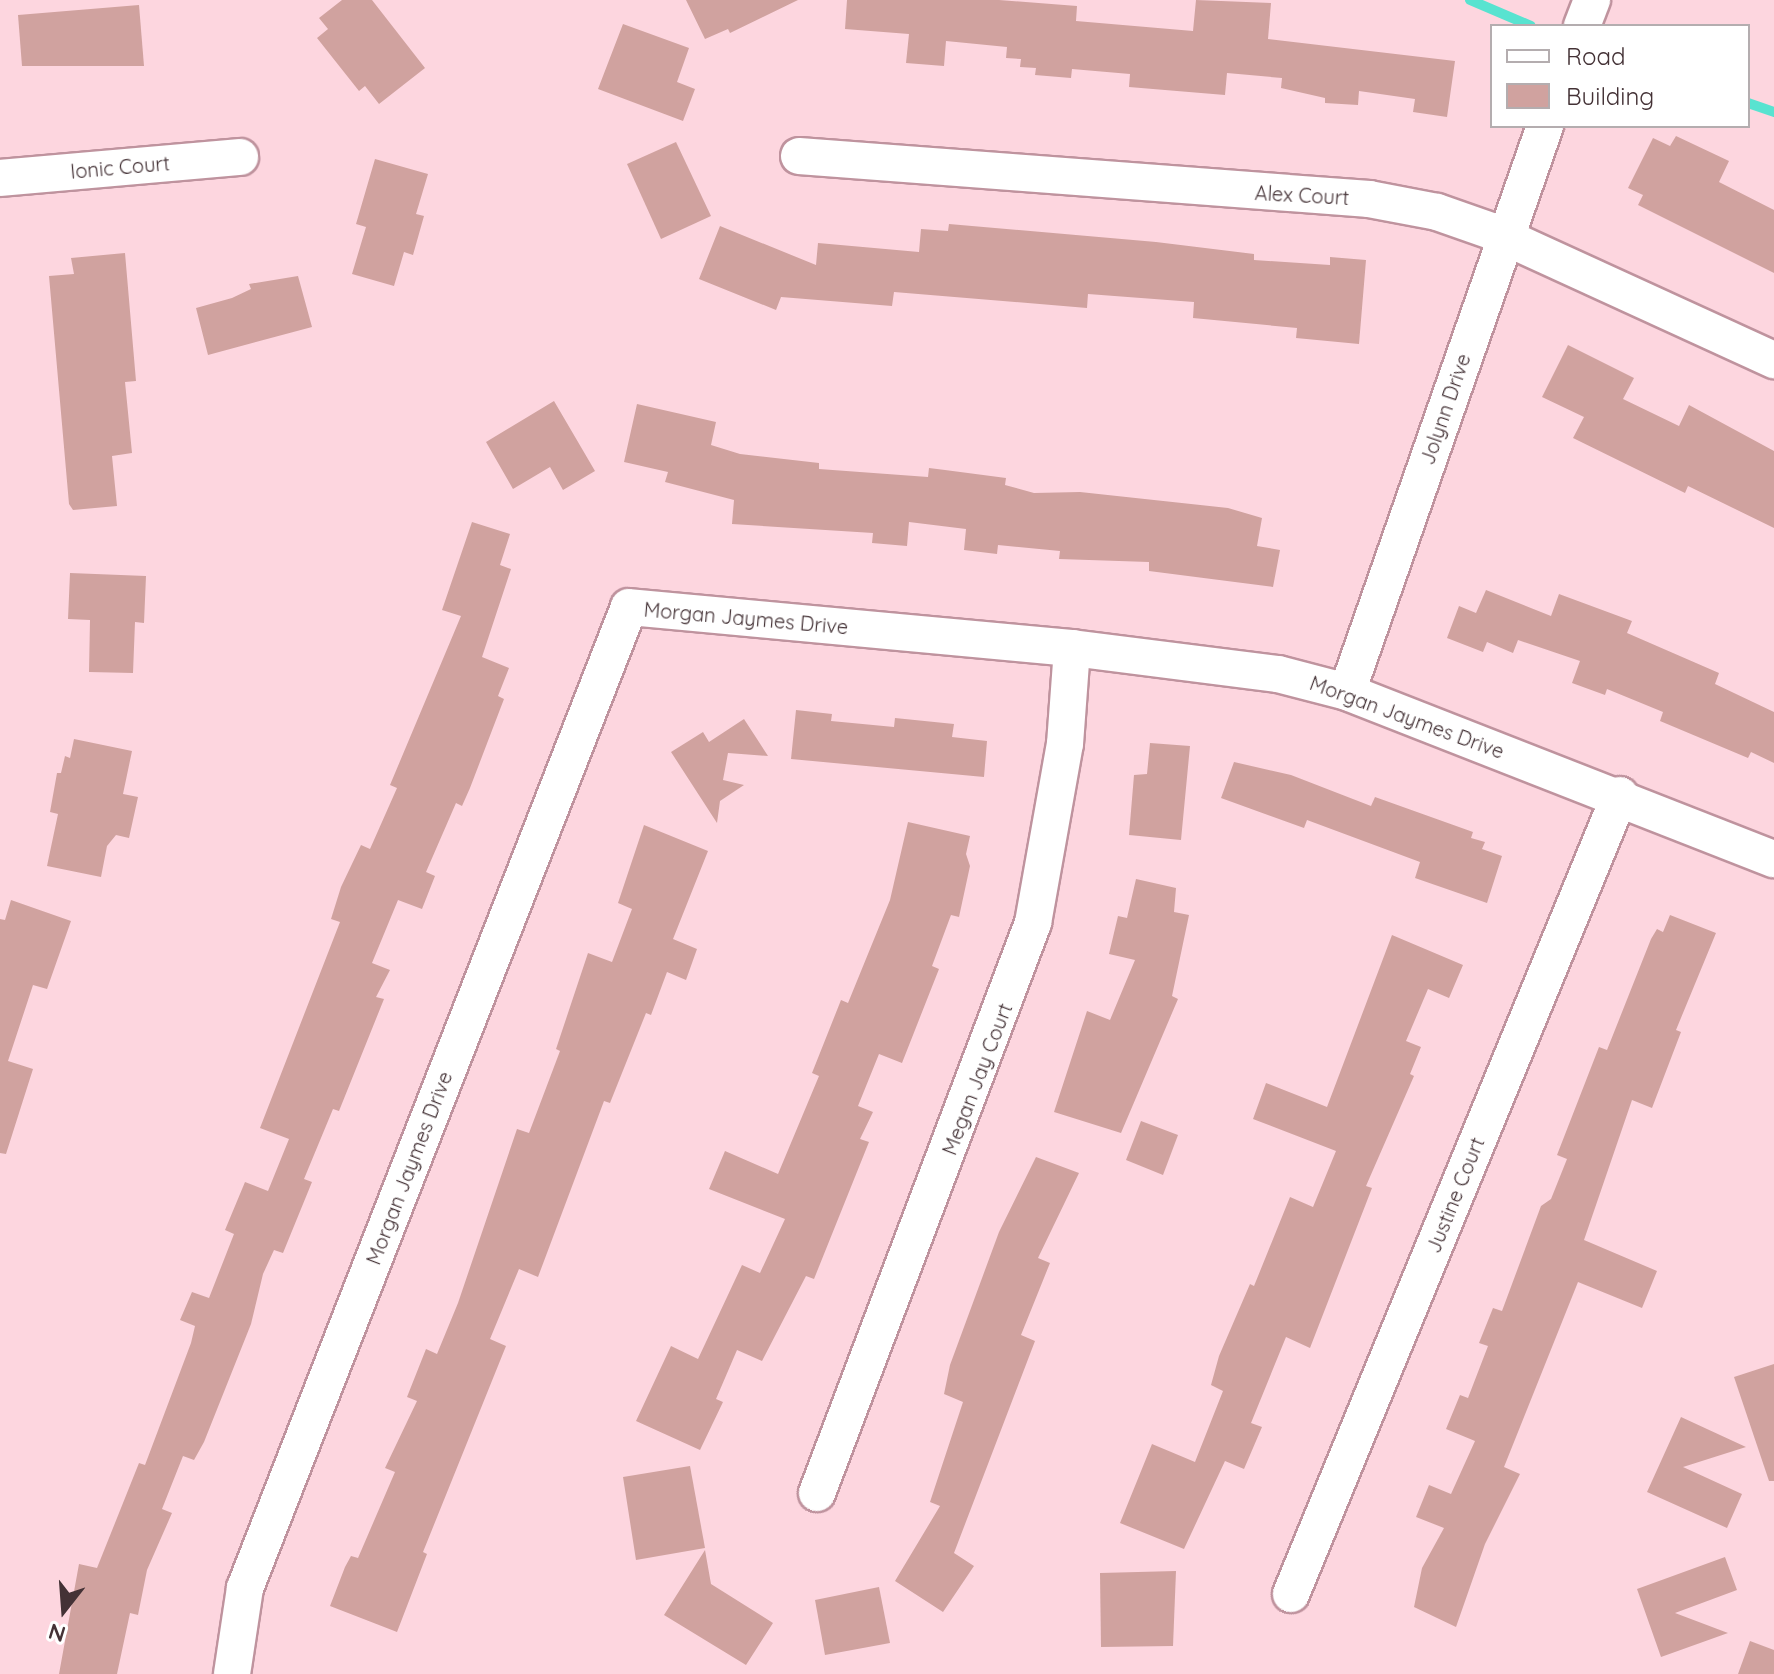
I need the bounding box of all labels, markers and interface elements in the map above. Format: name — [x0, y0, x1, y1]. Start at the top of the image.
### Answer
legend — [1490, 24, 1750, 128]
text: Road — [1566, 41, 1626, 71]
text: Building — [1566, 81, 1654, 111]
street label: Ionic Court — [69, 151, 171, 183]
street label: Alex Court — [1254, 181, 1350, 209]
street label: Jolynn Drive — [1415, 350, 1475, 468]
street label: Morgan Jaymes Drive — [643, 597, 849, 639]
street label: Morgan Jaymes Drive — [1307, 671, 1507, 763]
street label: Megan Jay Court — [937, 1000, 1017, 1158]
street label: Morgan Jaymes Drive — [361, 1068, 457, 1268]
street label: Justine Court — [1421, 1134, 1489, 1256]
north arrow — [24, 1570, 104, 1650]
text: N — [45, 1617, 69, 1649]

